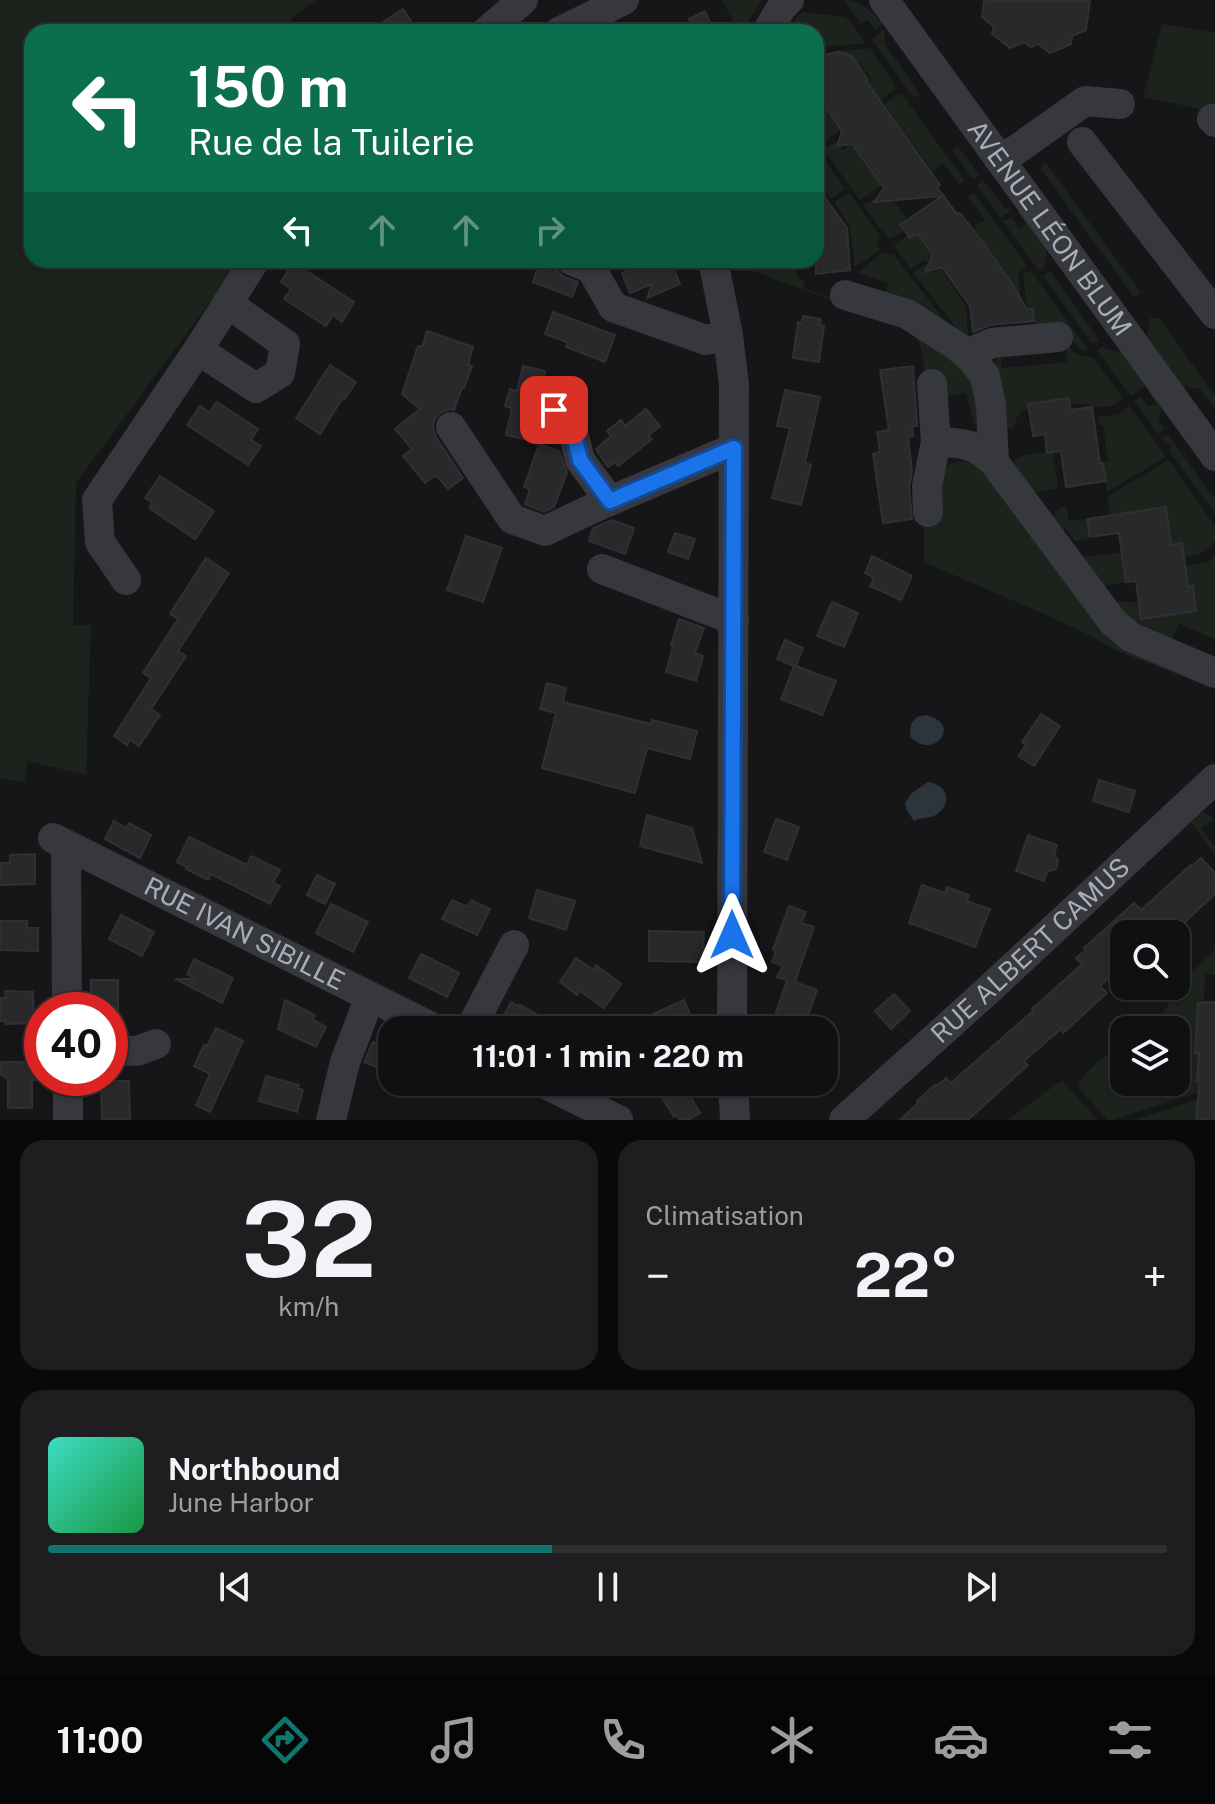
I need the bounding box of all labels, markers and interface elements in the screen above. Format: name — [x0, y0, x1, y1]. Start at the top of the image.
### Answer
text: 150 m — [188, 54, 349, 120]
icon: left — [56, 56, 160, 160]
street label: AVENUE LÉON BLUM — [961, 114, 1139, 342]
text: Rue de la Tuilerie — [188, 121, 475, 163]
icon: left — [276, 208, 320, 252]
icon: ahead — [360, 208, 404, 252]
icon: ahead — [444, 208, 488, 252]
icon: right — [528, 208, 572, 252]
pin — [520, 376, 588, 444]
icon: arrive — [532, 388, 576, 432]
street label: RUE ALBERT CAMUS — [924, 851, 1136, 1049]
street label: RUE IVAN SIBILLE — [139, 870, 350, 996]
position arrow — [690, 893, 774, 977]
map controls — [1110, 920, 1190, 1096]
button: search — [1110, 920, 1190, 1000]
speed limit sign: 40 — [24, 992, 128, 1096]
button: layers — [1110, 1016, 1190, 1096]
text: 11:01 · 1 min · 220 m — [472, 1038, 744, 1074]
text: 32 — [241, 1178, 376, 1300]
text: Climatisation — [646, 1200, 804, 1231]
text: 22° — [854, 1240, 959, 1311]
text: − — [646, 1250, 670, 1302]
text: + — [1143, 1250, 1167, 1302]
text: km/h — [278, 1291, 339, 1322]
text: Northbound — [168, 1451, 340, 1487]
text: June Harbor — [168, 1487, 314, 1518]
icon: previous — [213, 1565, 257, 1609]
icon: pause — [586, 1565, 630, 1609]
icon: next — [959, 1565, 1003, 1609]
icon: directions — [257, 1712, 313, 1768]
icon: music — [426, 1712, 482, 1768]
icon: phone — [595, 1712, 651, 1768]
icon: climate — [764, 1712, 820, 1768]
icon: car — [933, 1712, 989, 1768]
icon: filters — [1102, 1712, 1158, 1768]
text: 11:00 — [57, 1719, 143, 1761]

